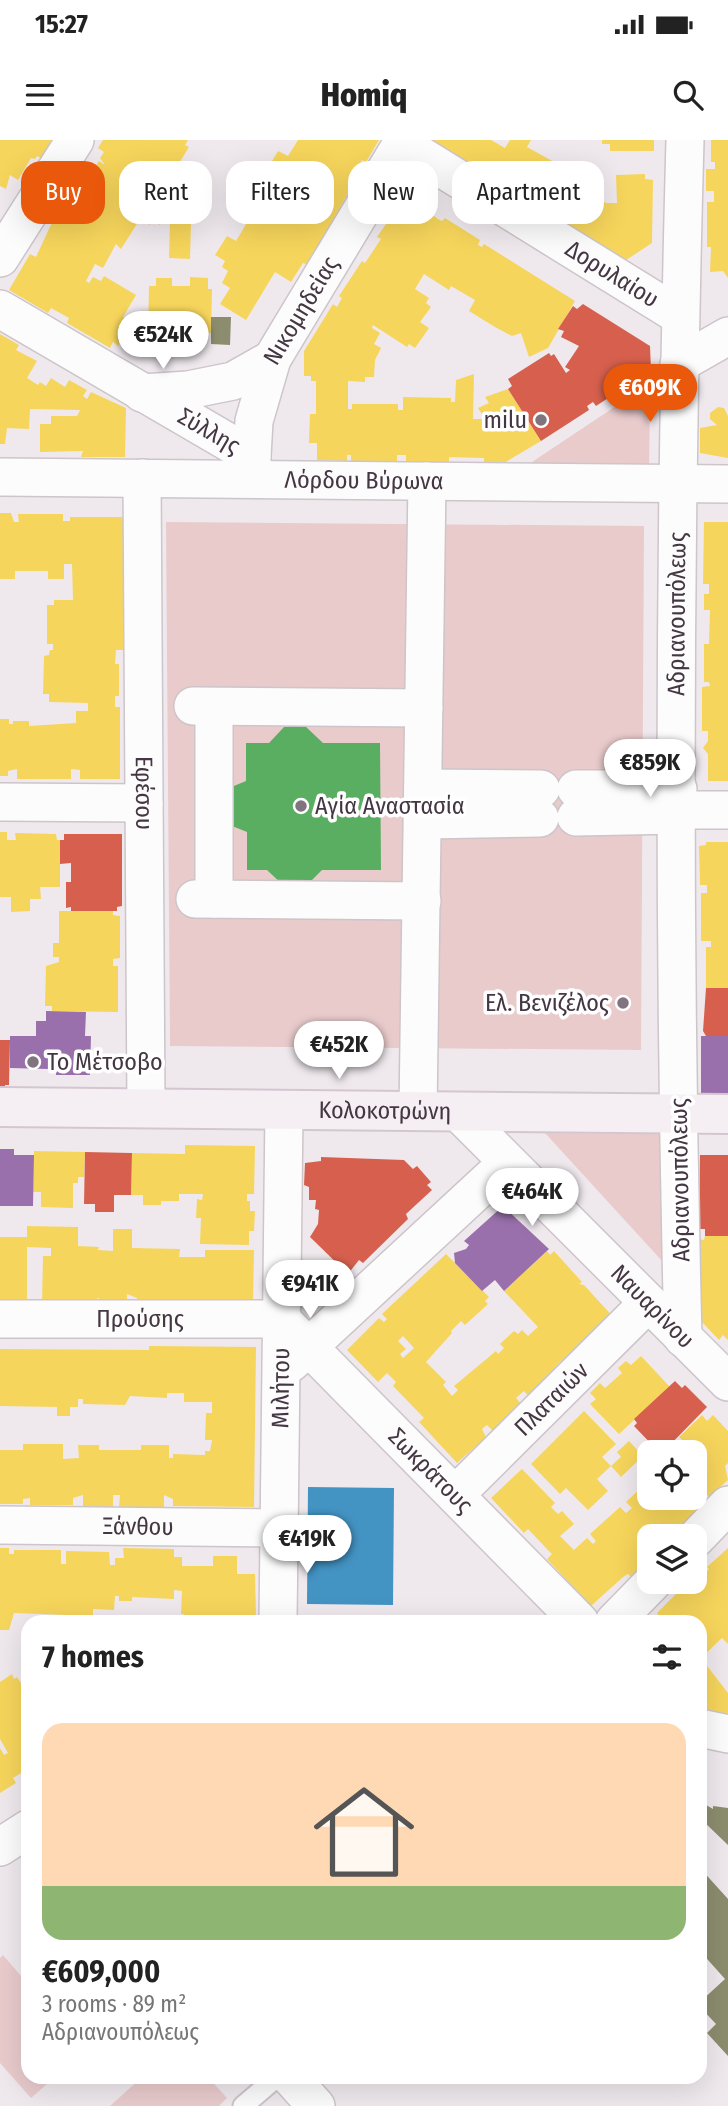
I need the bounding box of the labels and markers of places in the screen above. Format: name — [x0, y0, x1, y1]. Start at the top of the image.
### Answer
pin: €524K — [114, 312, 212, 371]
pin: €609K — [601, 364, 699, 424]
place label: milu — [484, 406, 527, 434]
marker: milu — [533, 412, 549, 428]
pin: €859K — [601, 740, 699, 799]
place label: Αγία Αναστασία — [315, 792, 465, 820]
marker: Αγία Αναστασία — [293, 798, 309, 814]
place label: Ελ. Βενιζέλος — [485, 989, 609, 1017]
marker: Ελ. Βενιζέλος — [615, 995, 631, 1011]
pin: €452K — [290, 1021, 388, 1081]
place label: Το Μέτσοβο — [47, 1048, 163, 1076]
marker: Το Μέτσοβο — [25, 1054, 41, 1070]
pin: €464K — [483, 1168, 581, 1228]
pin: €941K — [261, 1260, 359, 1320]
pin: €419K — [258, 1516, 356, 1575]

